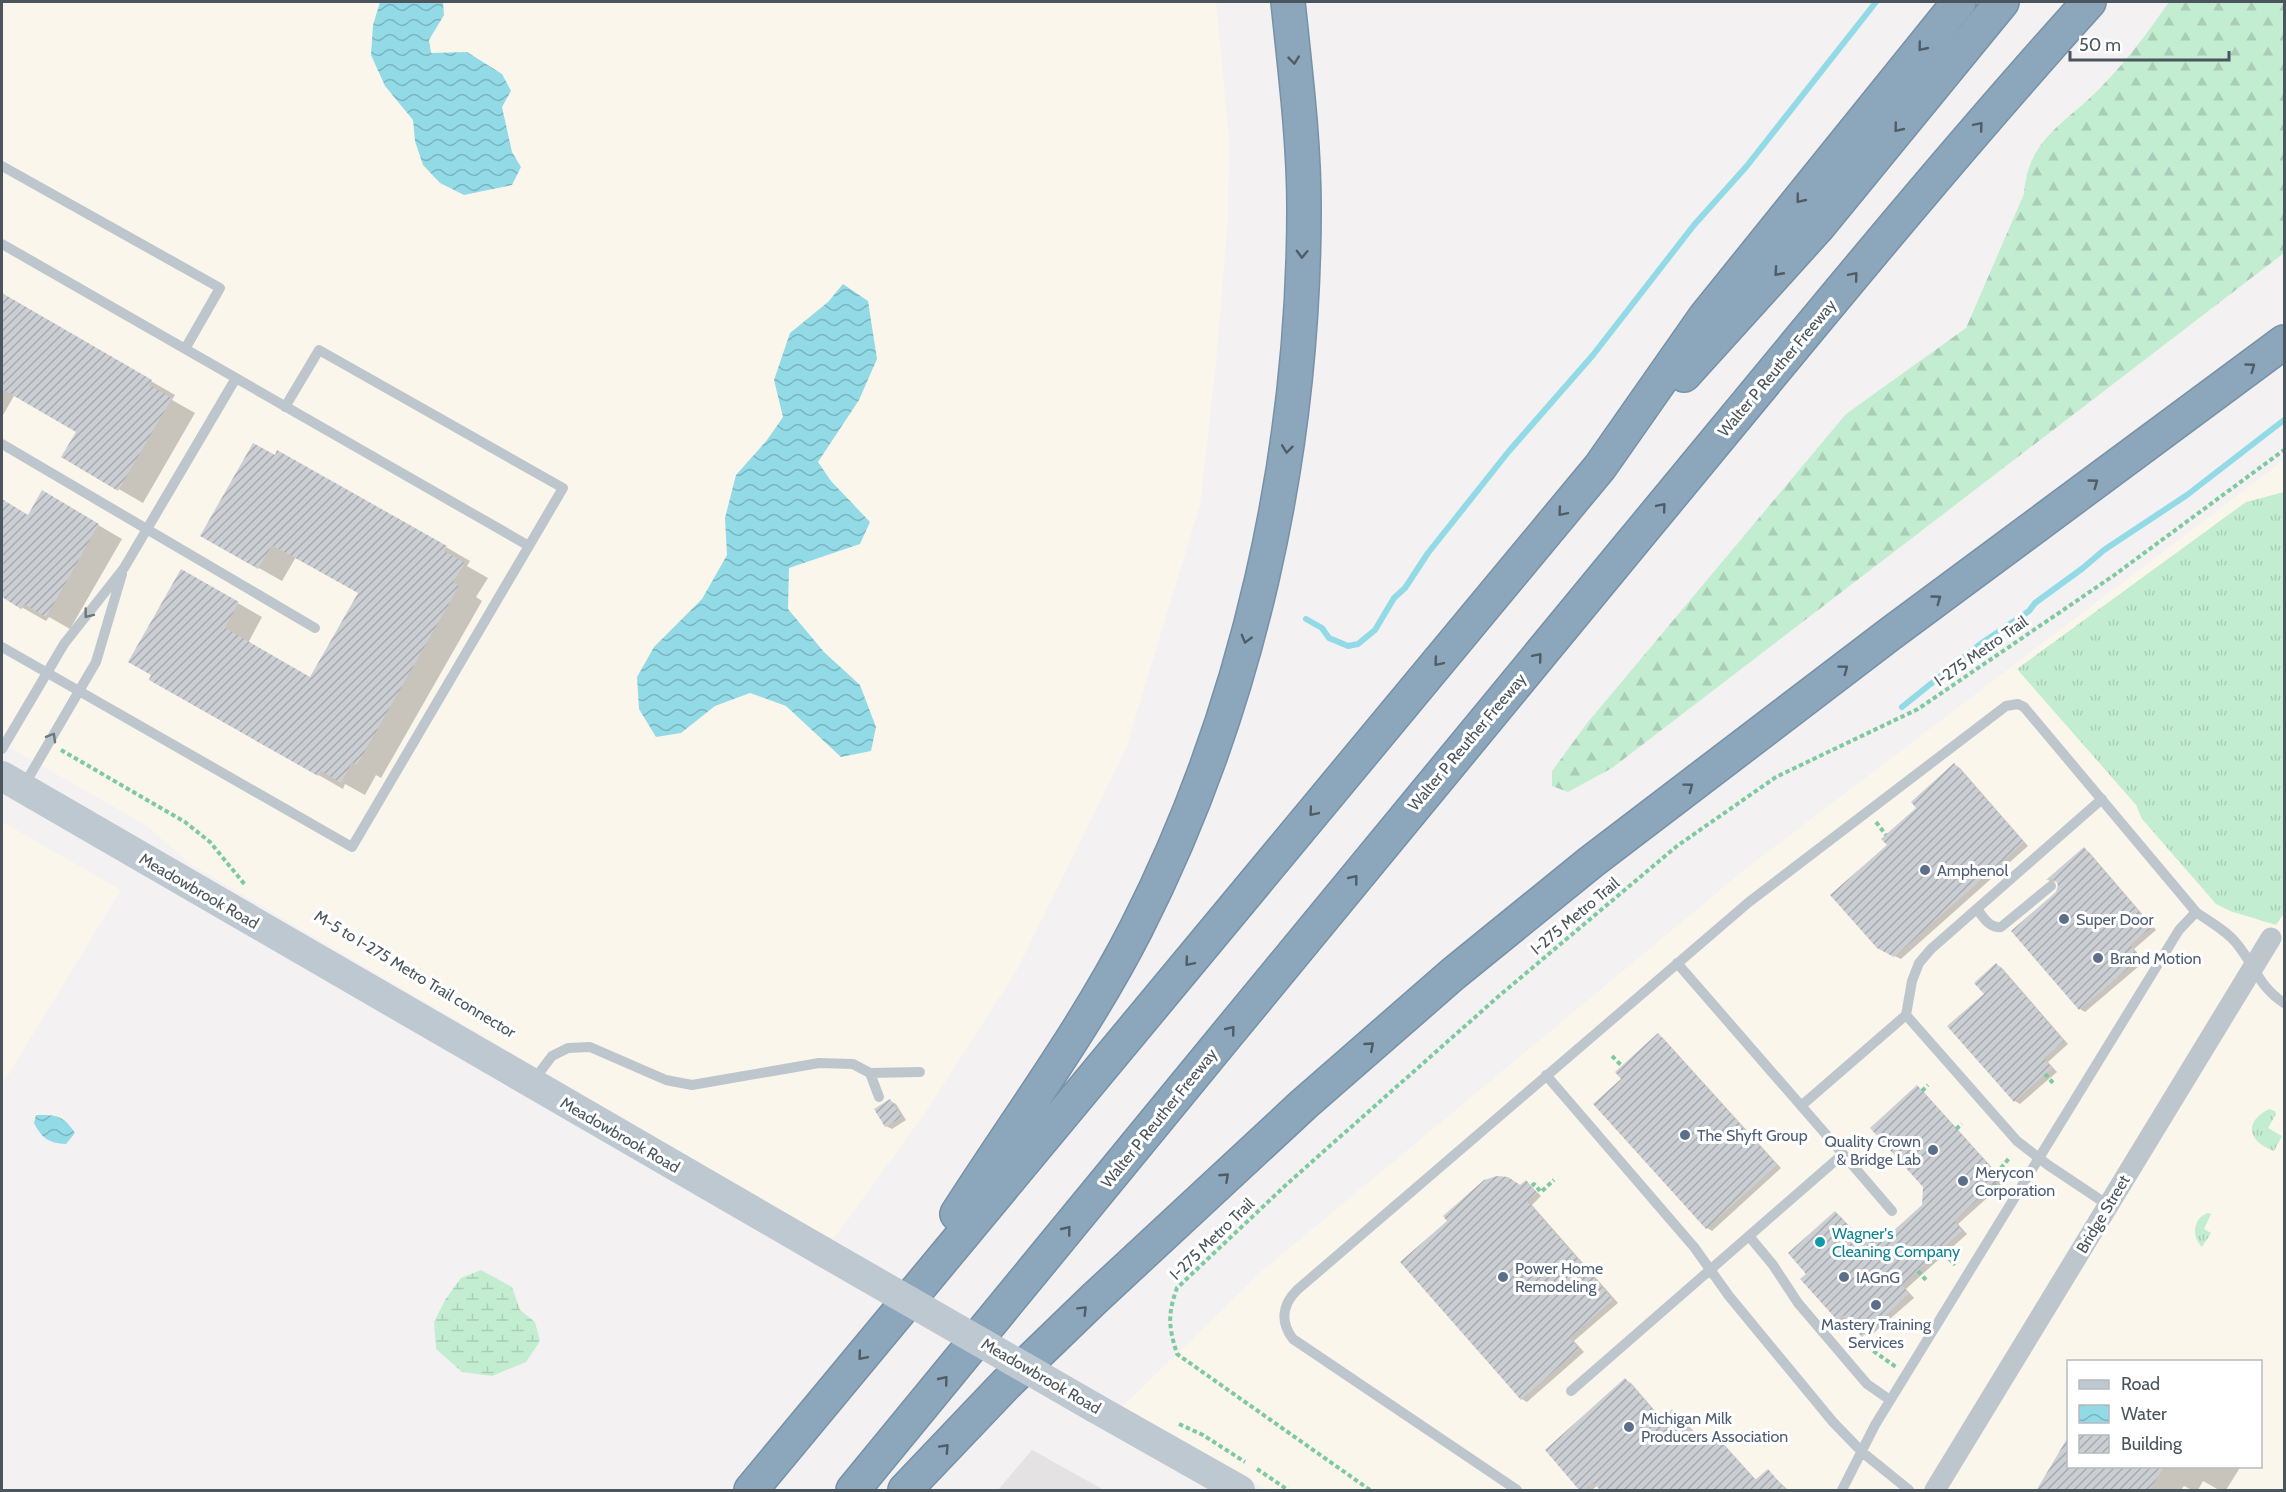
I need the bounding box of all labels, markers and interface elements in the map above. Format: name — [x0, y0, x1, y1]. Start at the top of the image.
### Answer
scale bar — [2070, 24, 2229, 62]
text: 50 m — [2079, 34, 2121, 56]
one-way arrow — [1919, 40, 1930, 51]
one-way arrow — [1287, 55, 1300, 64]
one-way arrow — [1895, 121, 1906, 132]
one-way arrow — [1972, 122, 1983, 133]
one-way arrow — [1796, 192, 1807, 203]
one-way arrow — [1296, 250, 1309, 259]
one-way arrow — [1774, 265, 1785, 275]
one-way arrow — [1846, 272, 1857, 283]
street label: Walter P Reuther Freeway — [1714, 295, 1840, 441]
one-way arrow — [2244, 364, 2255, 375]
one-way arrow — [1281, 444, 1293, 453]
one-way arrow — [2087, 479, 2098, 490]
one-way arrow — [1655, 503, 1666, 514]
one-way arrow — [1559, 505, 1570, 516]
one-way arrow — [1930, 595, 1941, 606]
one-way arrow — [84, 607, 95, 618]
street label: I-275 Metro Trail — [1931, 612, 2032, 690]
one-way arrow — [1240, 634, 1253, 644]
one-way arrow — [1531, 653, 1542, 664]
one-way arrow — [1434, 655, 1445, 666]
one-way arrow — [1837, 665, 1848, 676]
street label: Walter P Reuther Freeway — [1404, 669, 1530, 815]
one-way arrow — [45, 733, 56, 743]
one-way arrow — [1683, 784, 1694, 795]
one-way arrow — [1310, 805, 1321, 816]
street label: Meadowbrook Road — [136, 849, 262, 933]
place label: Amphenol — [1937, 861, 2008, 880]
marker: Amphenol — [1918, 863, 1932, 877]
street label: I-275 Metro Trail — [1527, 873, 1623, 959]
one-way arrow — [1347, 875, 1358, 886]
street label: M-5 to I-275 Metro Trail connector — [311, 906, 520, 1042]
place label: Super Door — [2076, 910, 2155, 929]
marker: Super Door — [2057, 912, 2071, 926]
place label: Brand Motion — [2110, 949, 2202, 968]
marker: Brand Motion — [2091, 951, 2105, 965]
one-way arrow — [1185, 955, 1196, 966]
one-way arrow — [1224, 1026, 1235, 1037]
one-way arrow — [1363, 1042, 1374, 1053]
street label: Walter P Reuther Freeway — [1097, 1045, 1221, 1191]
street label: Meadowbrook Road — [557, 1093, 683, 1177]
place label: The Shyft Group — [1697, 1126, 1808, 1145]
marker: The Shyft Group — [1678, 1128, 1692, 1142]
place label: Quality Crown & Bridge Lab — [1825, 1132, 1921, 1169]
marker: Quality Crown & Bridge Lab — [1926, 1143, 1940, 1157]
place label: Merycon Corporation — [1975, 1163, 2055, 1200]
street label: Bridge Street — [2072, 1171, 2134, 1256]
one-way arrow — [1219, 1173, 1229, 1184]
marker: Merycon Corporation — [1956, 1174, 1970, 1188]
street label: I-275 Metro Trail — [1166, 1194, 1258, 1284]
place label: Wagner's Cleaning Company — [1832, 1224, 1960, 1261]
one-way arrow — [1060, 1226, 1071, 1237]
marker: Wagner's Cleaning Company — [1813, 1235, 1827, 1249]
place label: Power Home Remodeling — [1515, 1259, 1603, 1296]
place label: IAGnG — [1856, 1268, 1900, 1287]
marker: Power Home Remodeling — [1496, 1270, 1510, 1284]
marker: IAGnG — [1837, 1270, 1851, 1284]
marker: Mastery Training Services — [1869, 1298, 1883, 1312]
one-way arrow — [1075, 1307, 1086, 1318]
place label: Mastery Training Services — [1821, 1315, 1932, 1352]
street label: Meadowbrook Road — [978, 1334, 1104, 1418]
one-way arrow — [859, 1349, 870, 1360]
legend — [2067, 1360, 2262, 1468]
text: Road — [2121, 1373, 2160, 1395]
one-way arrow — [936, 1376, 947, 1387]
text: Water — [2121, 1403, 2167, 1425]
place label: Michigan Milk Producers Association — [1641, 1409, 1788, 1446]
marker: Michigan Milk Producers Association — [1622, 1420, 1636, 1434]
text: Building — [2121, 1433, 2183, 1455]
one-way arrow — [938, 1444, 949, 1455]

